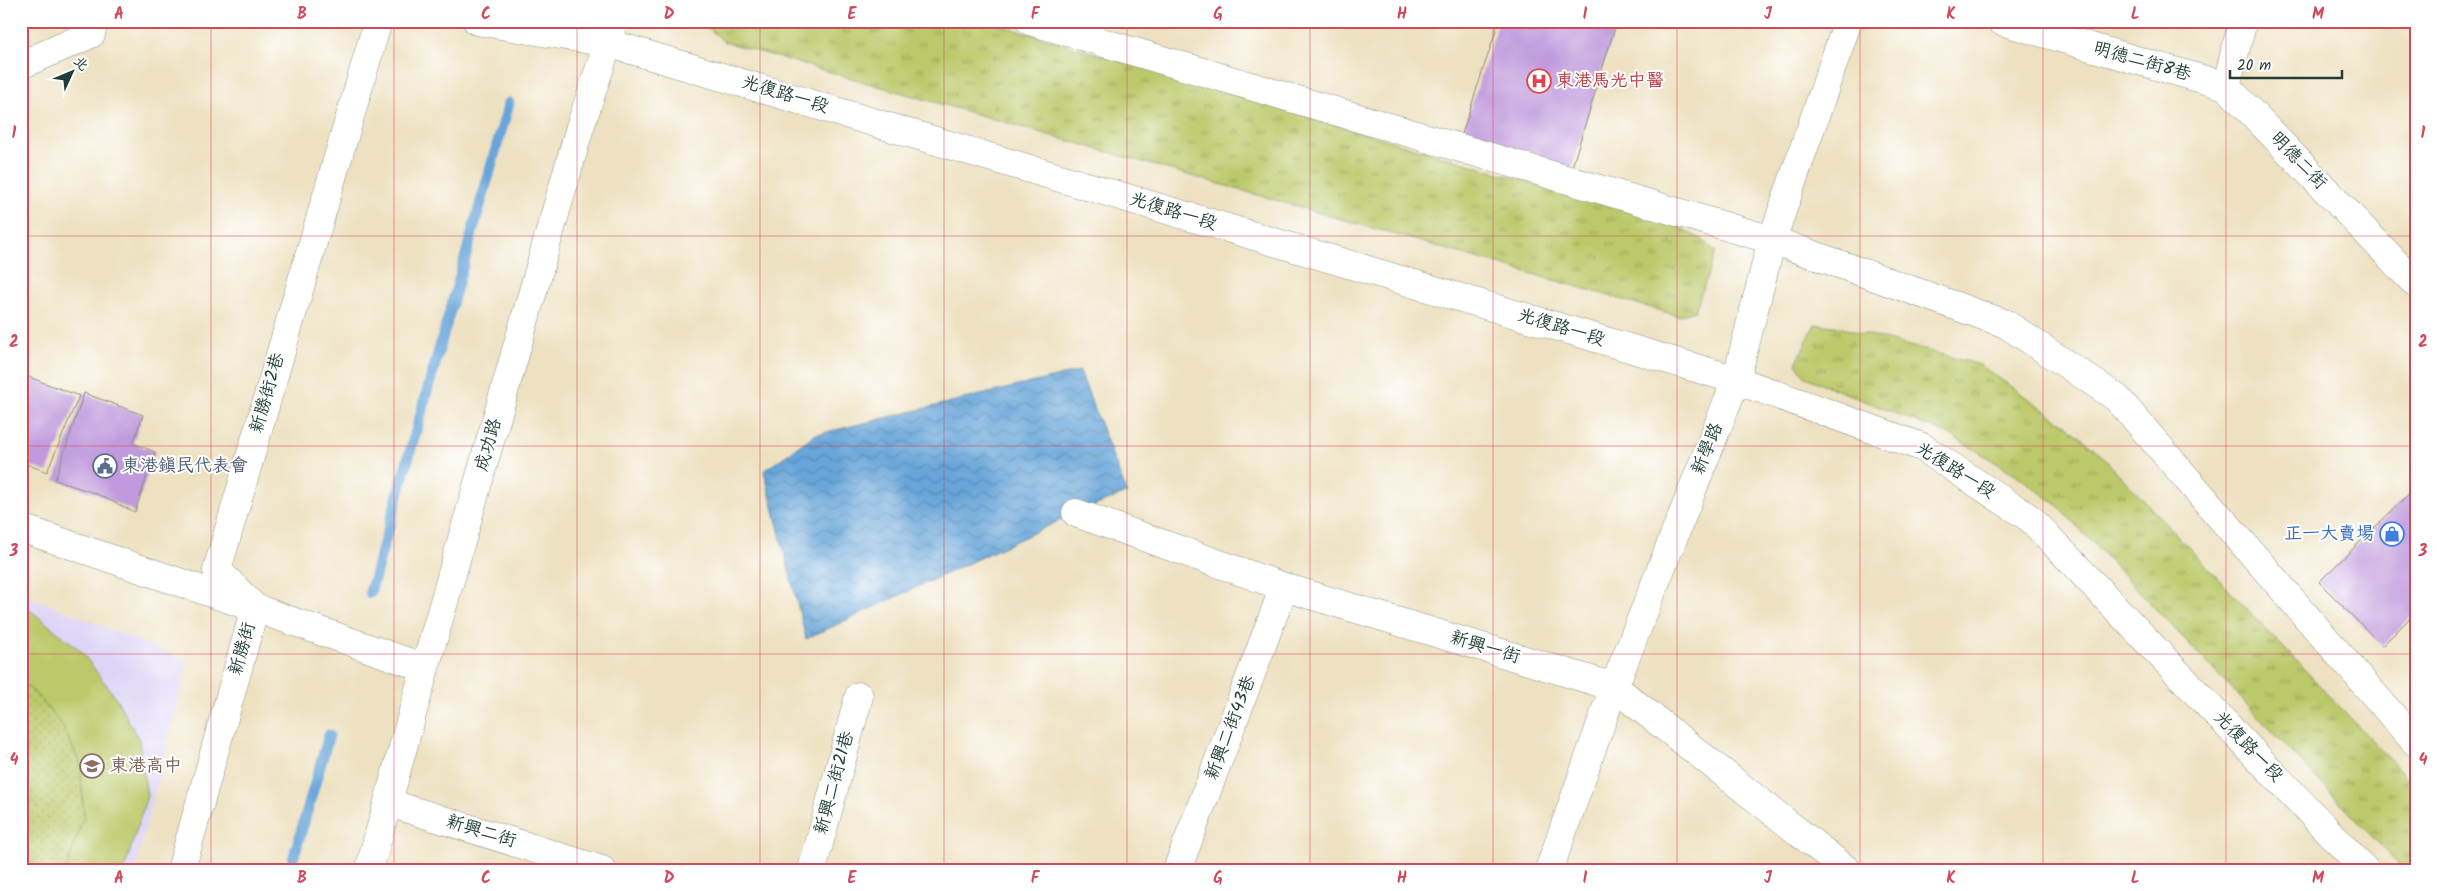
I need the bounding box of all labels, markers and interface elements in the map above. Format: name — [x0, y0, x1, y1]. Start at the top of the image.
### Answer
text: A — [114, 2, 124, 27]
text: B — [297, 2, 307, 27]
text: C — [481, 2, 491, 27]
text: D — [664, 2, 675, 27]
text: E — [848, 2, 858, 27]
text: F — [1031, 2, 1041, 27]
text: G — [1213, 2, 1223, 27]
text: H — [1397, 2, 1407, 27]
text: I — [1583, 2, 1588, 27]
text: J — [1764, 2, 1773, 27]
text: K — [1946, 2, 1956, 27]
text: L — [2131, 2, 2139, 27]
text: M — [2312, 2, 2325, 27]
street label: 明德二街8巷 — [2090, 34, 2194, 90]
north arrow — [48, 48, 98, 98]
scale bar — [2230, 48, 2342, 80]
text: 北 — [68, 51, 93, 76]
text: 20 m — [2237, 54, 2271, 78]
place label: 東港馬光中醫 — [1556, 67, 1664, 96]
street label: 光復路一段 — [738, 68, 832, 122]
hospital icon: 東港馬光中醫 — [1526, 68, 1552, 94]
text: 1 — [12, 121, 17, 146]
text: 1 — [2421, 121, 2426, 146]
street label: 明德二街 — [2263, 125, 2333, 197]
street label: 光復路一段 — [1126, 185, 1220, 239]
street label: 光復路一段 — [1514, 301, 1608, 355]
text: 2 — [9, 330, 19, 355]
text: 2 — [2418, 330, 2428, 355]
street label: 新勝街2巷 — [243, 349, 293, 437]
street label: 成功路 — [468, 415, 510, 475]
street label: 新學路 — [1684, 419, 1732, 479]
street label: 光復路一段 — [1909, 435, 2001, 507]
place label: 東港鎮民代表會 — [122, 452, 248, 481]
public building icon: 東港鎮民代表會 — [92, 453, 118, 479]
place label: 正一大賣場 — [2284, 520, 2374, 549]
shop icon: 正一大賣場 — [2379, 521, 2405, 547]
text: 3 — [9, 539, 19, 564]
text: 3 — [2418, 539, 2428, 564]
street label: 新勝街 — [222, 619, 264, 679]
street label: 新興一街 — [1446, 624, 1524, 672]
street label: 新興二街43巷 — [1198, 671, 1264, 785]
street label: 光復路一段 — [2206, 705, 2290, 789]
street label: 新興二街21巷 — [807, 728, 863, 838]
text: 4 — [10, 748, 19, 773]
text: 4 — [2419, 748, 2428, 773]
place label: 東港高中 — [110, 752, 182, 781]
school or university icon: 東港高中 — [79, 753, 105, 779]
street label: 新興二街 — [442, 808, 520, 856]
text: A — [114, 866, 124, 891]
text: B — [297, 866, 307, 891]
text: C — [481, 866, 491, 891]
text: D — [664, 866, 675, 891]
text: E — [848, 866, 858, 891]
text: F — [1031, 866, 1041, 891]
text: G — [1213, 866, 1223, 891]
text: H — [1397, 866, 1407, 891]
text: I — [1583, 866, 1588, 891]
text: J — [1764, 866, 1773, 891]
text: K — [1946, 866, 1956, 891]
text: L — [2131, 866, 2139, 891]
text: M — [2312, 866, 2325, 891]

